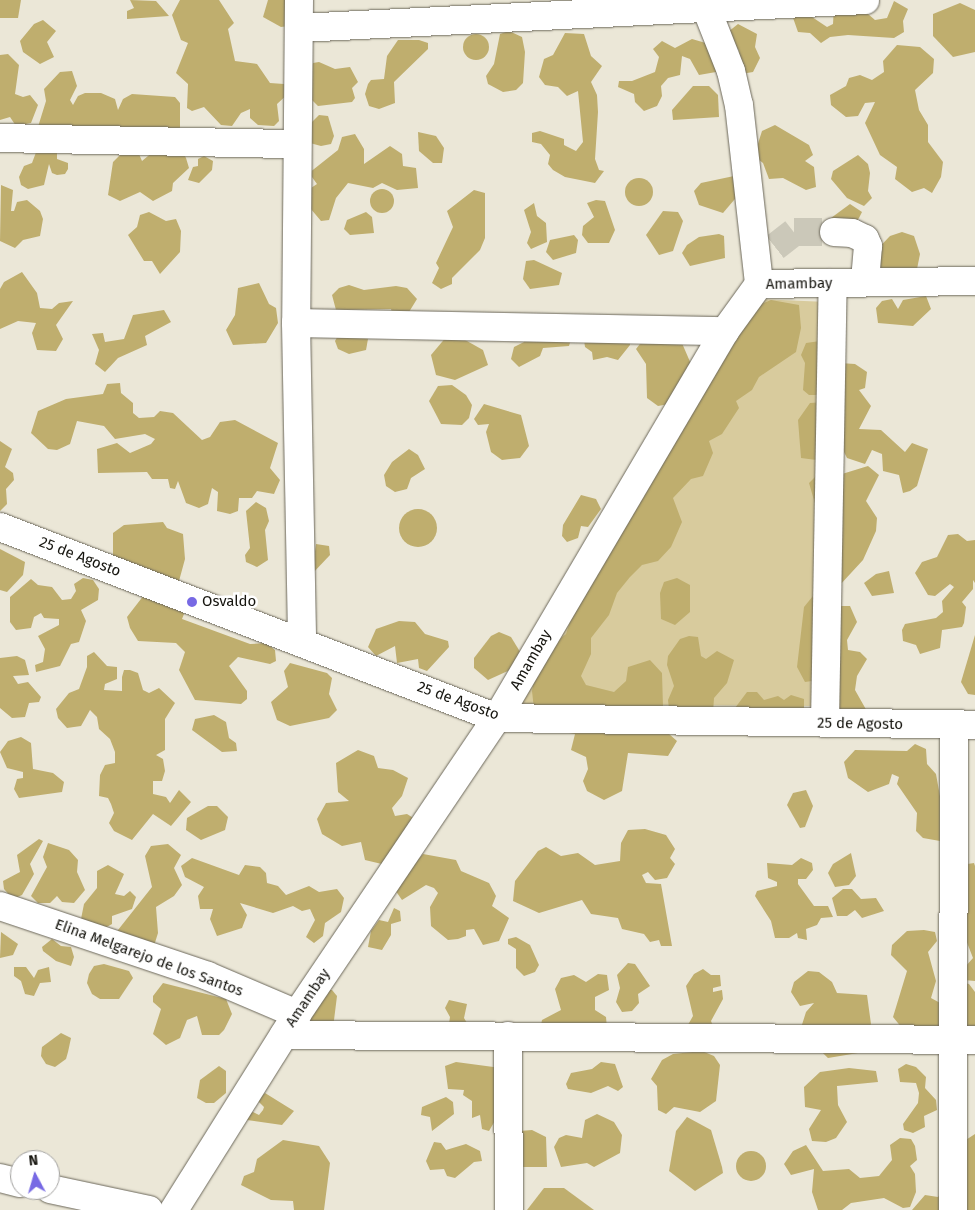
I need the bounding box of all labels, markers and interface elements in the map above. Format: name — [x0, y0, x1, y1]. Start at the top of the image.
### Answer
street label: Amambay — [766, 274, 832, 294]
street label: 25 de Agosto — [37, 533, 123, 581]
place label: Osvaldo — [202, 593, 256, 611]
marker: Osvaldo — [186, 596, 198, 608]
street label: Amambay — [507, 627, 555, 693]
street label: 25 de Agosto — [415, 678, 501, 724]
street label: 25 de Agosto — [817, 714, 903, 734]
street label: Elina Melgarejo de los Santos — [52, 915, 246, 1001]
street label: Amambay — [282, 965, 334, 1031]
north arrow — [10, 1150, 60, 1200]
text: N — [28, 1152, 39, 1170]

